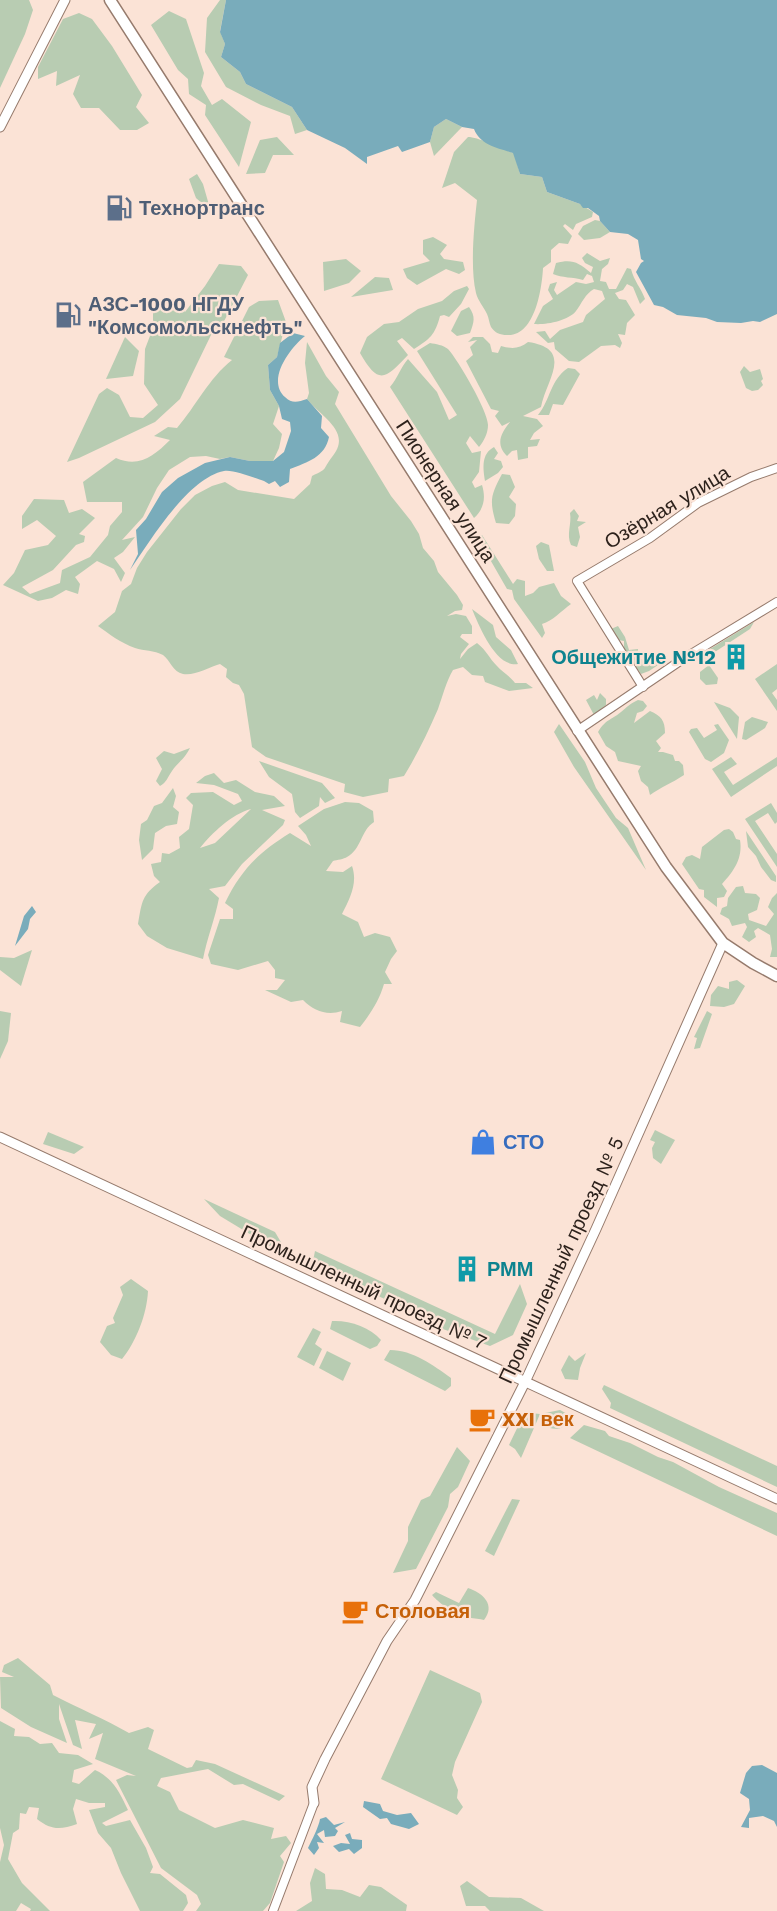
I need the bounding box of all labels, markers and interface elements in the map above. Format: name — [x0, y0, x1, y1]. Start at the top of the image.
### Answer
fuel station icon: Технортранс — [104, 193, 134, 223]
place label: Технортранс — [139, 196, 265, 220]
place label: АЗС-1000 НГДУ "Комсомольскнефть" — [88, 292, 303, 339]
fuel station icon: АЗС-1000 НГДУ "Комсомольскнефть" — [53, 300, 83, 330]
street label: Пионерная улица — [391, 415, 501, 567]
street label: Озёрная улица — [600, 460, 735, 554]
building icon: Общежитие №12 — [721, 642, 751, 672]
place label: Общежитие №12 — [551, 645, 716, 669]
shop icon: СТО — [468, 1127, 498, 1157]
place label: СТО — [503, 1130, 544, 1154]
street label: Промышленный проезд № 5 — [493, 1133, 629, 1387]
street label: Промышленный проезд № 7 — [237, 1219, 491, 1355]
building icon: РММ — [452, 1254, 482, 1284]
place label: РММ — [487, 1257, 533, 1281]
cafe icon: XXI век — [467, 1404, 497, 1434]
place label: XXI век — [502, 1407, 575, 1431]
cafe icon: Столовая — [340, 1596, 370, 1626]
place label: Столовая — [375, 1599, 470, 1623]

